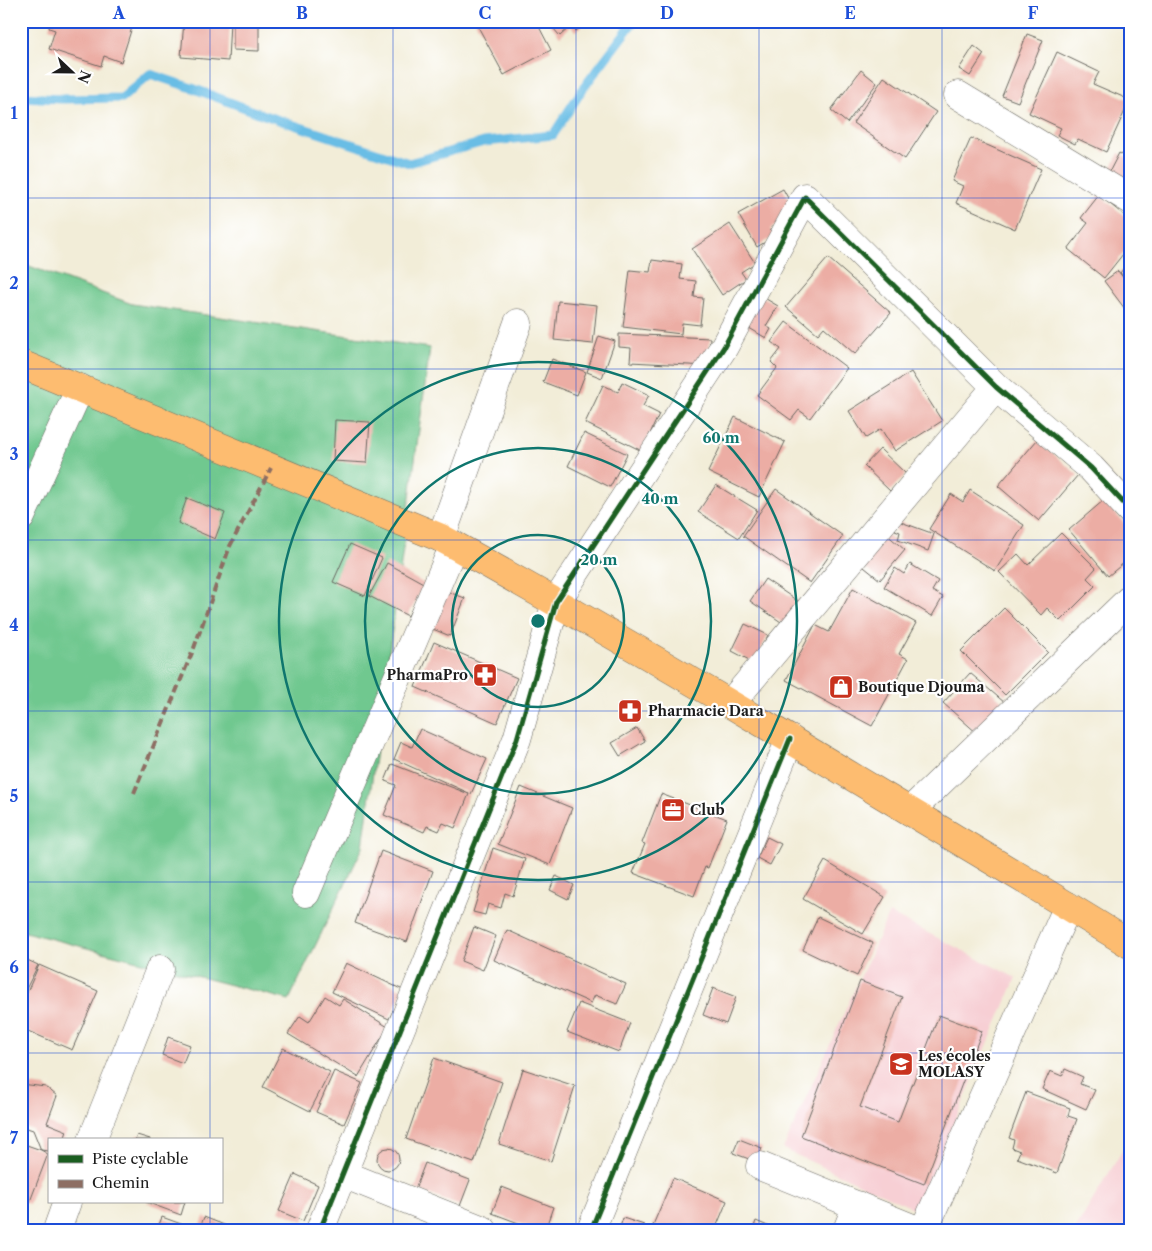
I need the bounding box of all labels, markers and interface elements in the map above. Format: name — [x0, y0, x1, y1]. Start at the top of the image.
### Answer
text: A — [112, 3, 126, 23]
text: B — [296, 3, 308, 23]
text: C — [479, 3, 491, 23]
text: D — [660, 3, 674, 23]
text: E — [844, 3, 856, 23]
text: F — [1028, 3, 1039, 23]
north arrow — [48, 48, 98, 98]
text: N — [73, 68, 95, 86]
text: 1 — [10, 103, 18, 123]
text: 2 — [9, 273, 19, 293]
text: 60 m — [702, 428, 740, 447]
text: 3 — [9, 444, 19, 464]
text: 40 m — [641, 489, 679, 508]
text: 20 m — [580, 550, 618, 569]
centre of rings — [529, 612, 547, 630]
text: 4 — [9, 615, 19, 635]
pharmacy icon: PharmaPro — [472, 662, 498, 688]
place label: PharmaPro — [387, 666, 468, 684]
shop icon: Boutique Djouma — [828, 674, 854, 700]
place label: Boutique Djouma — [858, 678, 985, 696]
pharmacy icon: Pharmacie Dara — [617, 698, 643, 724]
place label: Pharmacie Dara — [648, 702, 765, 720]
text: 5 — [10, 786, 19, 806]
office icon: Club — [660, 797, 686, 823]
place label: Club — [690, 801, 725, 819]
text: 6 — [9, 957, 19, 977]
place label: Les écoles MOLASY — [918, 1047, 991, 1081]
school or university icon: Les écoles MOLASY — [888, 1051, 914, 1077]
text: 7 — [10, 1128, 19, 1148]
legend — [48, 1138, 222, 1204]
text: Piste cyclable — [92, 1149, 188, 1168]
text: Chemin — [92, 1173, 150, 1192]

